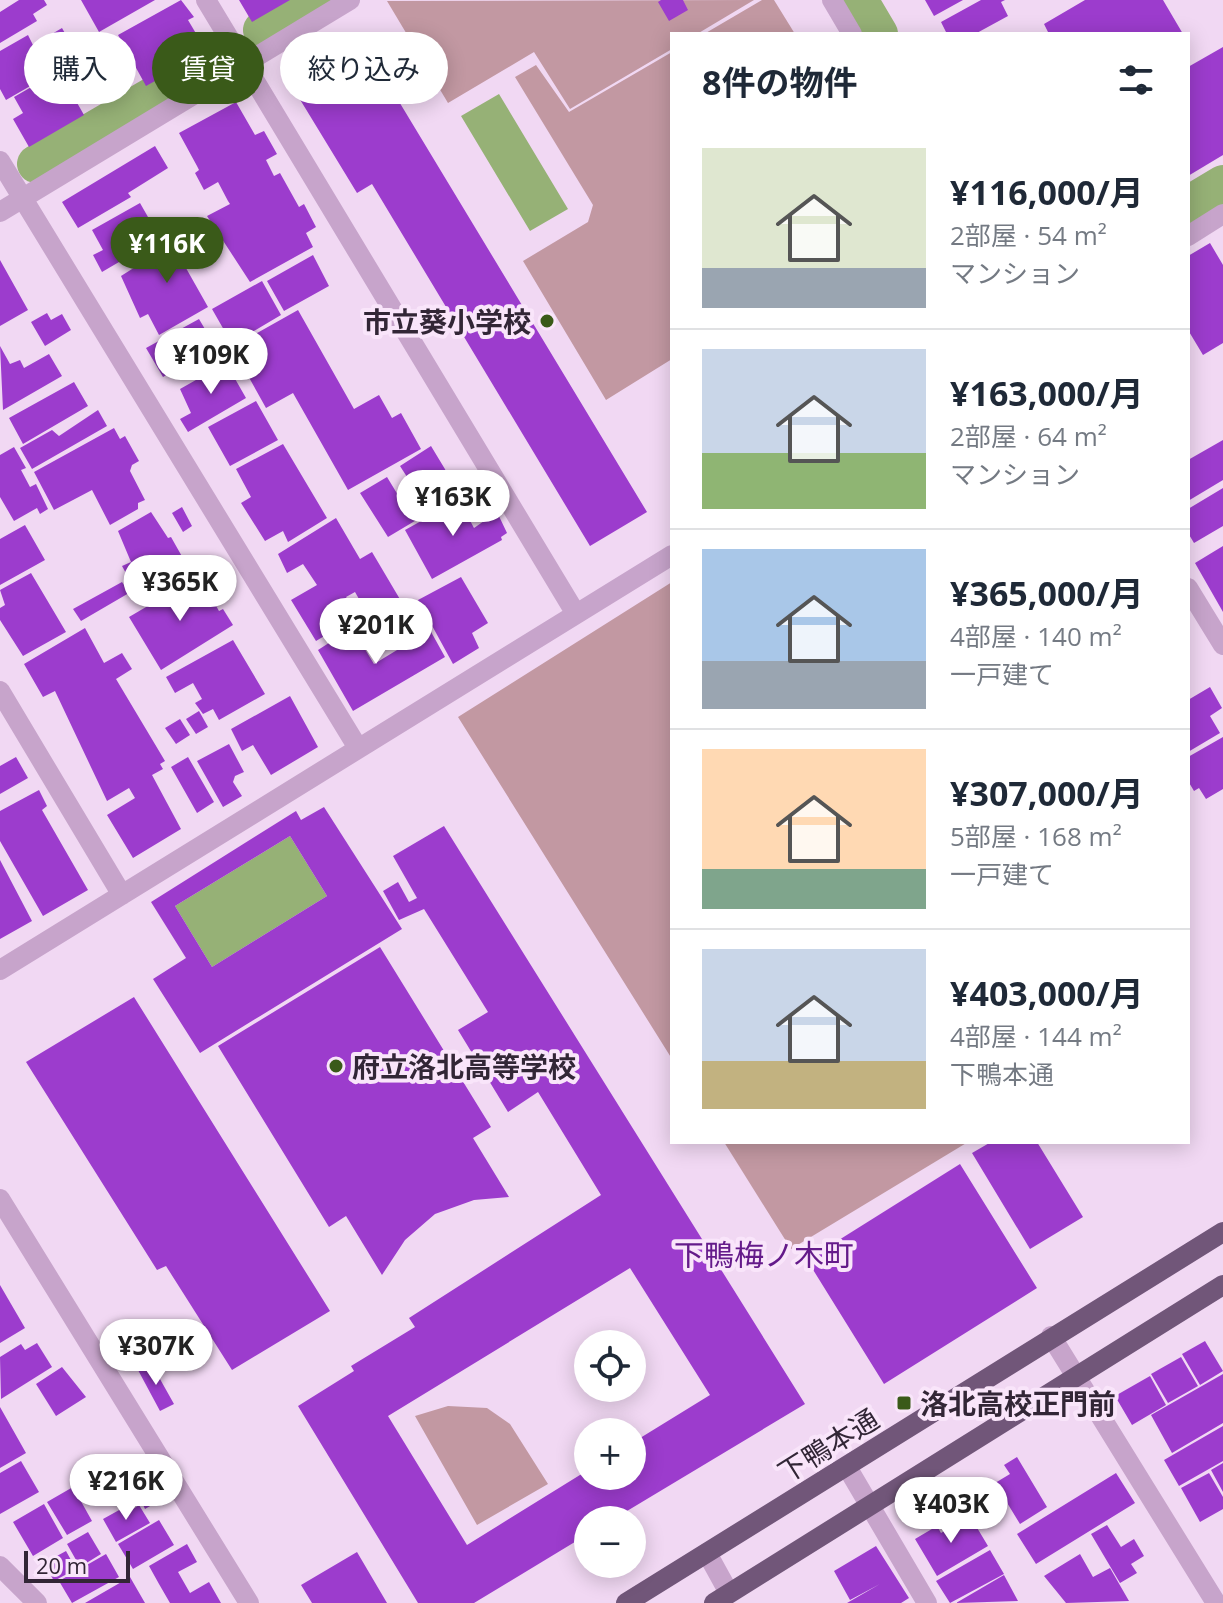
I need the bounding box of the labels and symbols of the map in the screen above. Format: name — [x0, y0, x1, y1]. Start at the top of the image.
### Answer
pin: ¥116K — [111, 217, 223, 285]
place label: 市立葵小学校 — [363, 302, 531, 340]
marker: 市立葵小学校 — [538, 312, 556, 330]
pin: ¥109K — [155, 328, 267, 396]
pin: ¥163K — [397, 470, 509, 538]
pin: ¥365K — [124, 555, 236, 623]
pin: ¥201K — [320, 598, 432, 666]
place label: 府立洛北高等学校 — [352, 1047, 576, 1085]
marker: 府立洛北高等学校 — [327, 1057, 345, 1075]
district label: 下鴨梅ノ木町 — [674, 1234, 854, 1275]
pin: ¥307K — [100, 1319, 212, 1387]
place label: 洛北高校正門前 — [920, 1384, 1116, 1422]
marker: 洛北高校正門前 — [895, 1394, 913, 1412]
street label: 下鴨本通 — [770, 1399, 886, 1491]
pin: ¥216K — [70, 1454, 182, 1522]
pin: ¥403K — [895, 1477, 1007, 1545]
scale bar — [24, 1547, 130, 1583]

